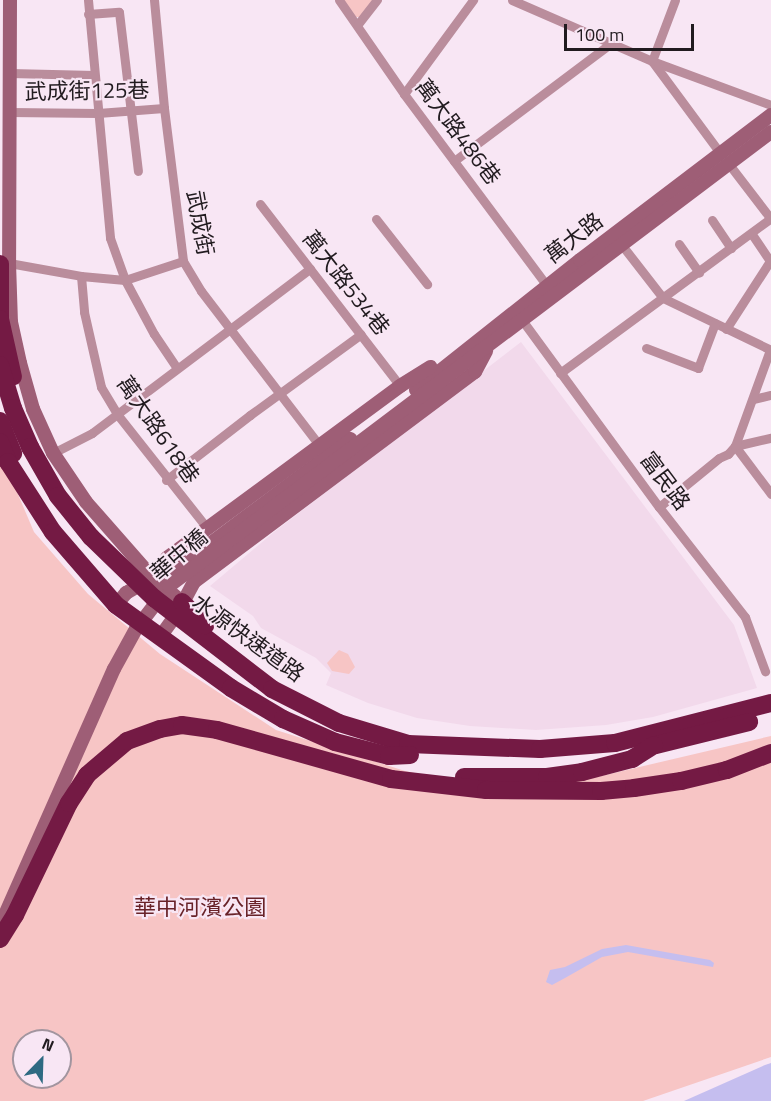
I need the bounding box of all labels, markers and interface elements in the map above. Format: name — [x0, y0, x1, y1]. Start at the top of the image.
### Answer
scale bar — [567, 12, 698, 50]
text: 100 m — [575, 21, 624, 48]
street label: 萬大路486巷 — [410, 74, 506, 190]
street label: 武成街125巷 — [24, 77, 150, 105]
street label: 武成街 — [181, 188, 219, 258]
street label: 萬大路 — [540, 207, 608, 269]
street label: 萬大路534巷 — [297, 226, 395, 340]
street label: 萬大路618巷 — [111, 371, 205, 489]
street label: 富民路 — [635, 447, 695, 515]
street label: 華中橋 — [145, 524, 213, 586]
street label: 水源快速道路 — [187, 589, 309, 687]
park label: 華中河濱公園 — [134, 895, 266, 921]
north arrow — [12, 1029, 72, 1089]
text: N — [38, 1031, 58, 1057]

